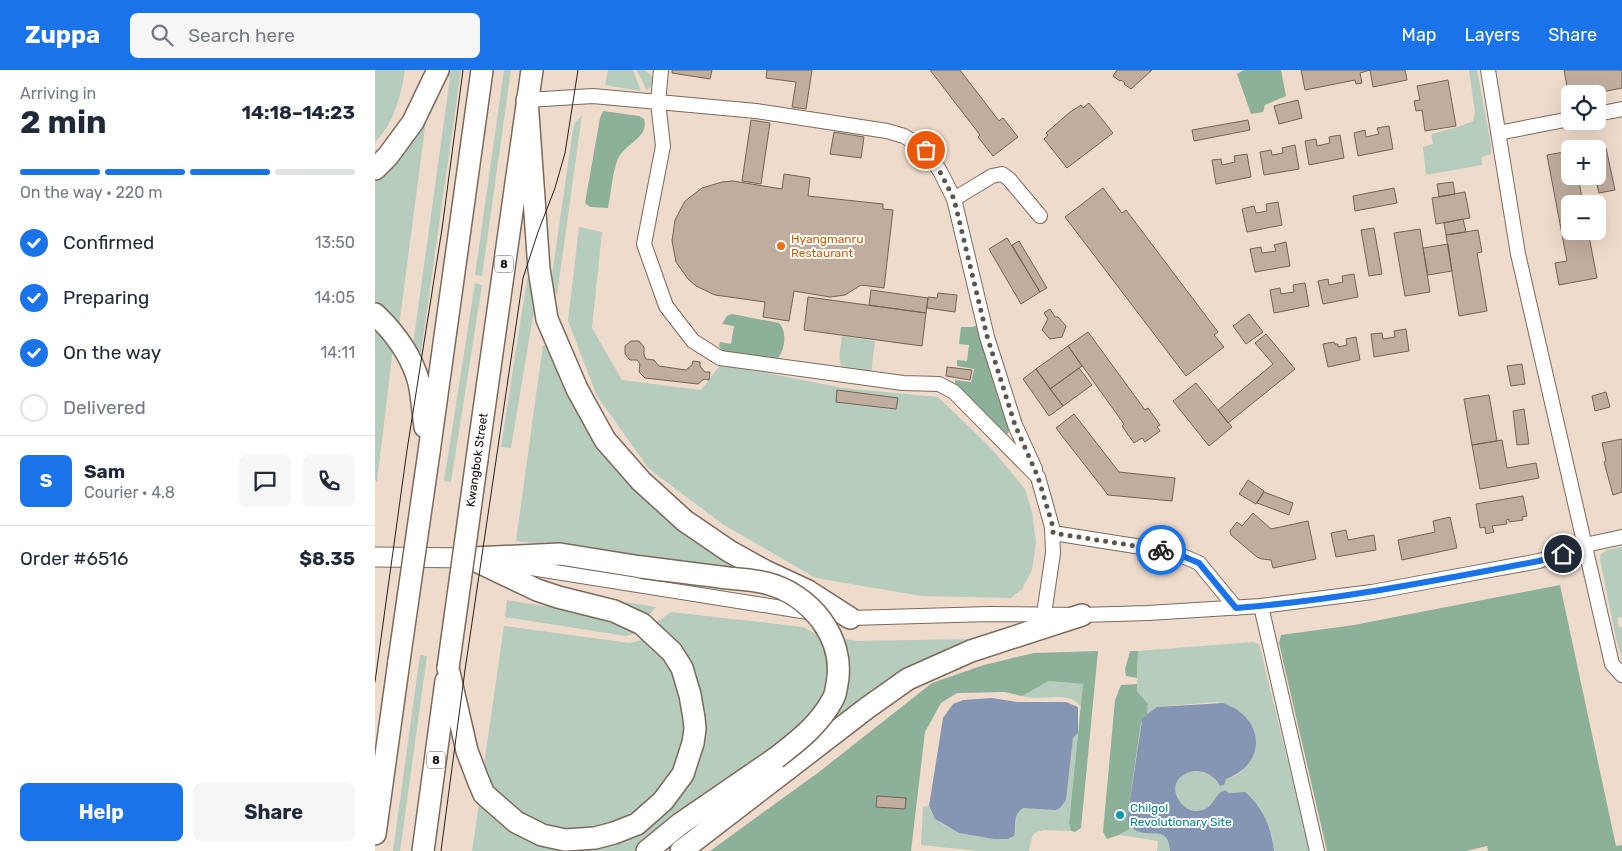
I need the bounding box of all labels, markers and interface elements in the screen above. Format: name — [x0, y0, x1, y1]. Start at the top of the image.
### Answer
search box — [130, 13, 480, 58]
text: Zuppa — [25, 21, 100, 49]
icon: search — [148, 21, 176, 49]
text: Search here — [188, 24, 295, 47]
text: Map — [1402, 24, 1437, 46]
text: Layers — [1465, 24, 1520, 46]
text: Share — [1548, 24, 1597, 46]
text: Arriving in — [20, 84, 96, 103]
map controls — [1561, 85, 1606, 240]
button: locate — [1561, 85, 1606, 130]
text: 14:18–14:23 — [242, 101, 355, 124]
text: 2 min — [20, 103, 107, 141]
pin — [905, 129, 947, 171]
icon: bag — [912, 136, 940, 164]
button: + — [1561, 140, 1606, 185]
text: On the way · 220 m — [20, 183, 162, 202]
button: − — [1561, 195, 1606, 240]
icon: check — [20, 229, 48, 257]
text: Confirmed — [63, 231, 154, 254]
place label: Hyangmanru Restaurant — [791, 232, 863, 260]
text: 13:50 — [315, 233, 355, 252]
marker: Hyangmanru Restaurant — [775, 240, 787, 252]
road number: 8 — [495, 255, 513, 272]
icon: check — [20, 284, 48, 312]
text: Preparing — [63, 286, 149, 309]
text: 14:05 — [314, 288, 355, 307]
icon: check — [20, 339, 48, 367]
text: On the way — [63, 341, 161, 364]
text: 14:11 — [320, 343, 355, 362]
text: Delivered — [63, 396, 146, 419]
street label: Kwangbok Street — [463, 412, 491, 508]
button: chat — [239, 455, 291, 507]
button: phone — [303, 455, 355, 507]
text: Sam — [84, 460, 125, 483]
text: S — [40, 469, 52, 492]
text: Courier · 4.8 — [84, 483, 175, 502]
courier — [1136, 525, 1186, 575]
pin — [1542, 533, 1584, 575]
icon: bike — [1147, 536, 1175, 564]
icon: home — [1549, 540, 1577, 568]
text: Order #6516 — [20, 547, 129, 570]
text: $8.35 — [299, 547, 355, 570]
road number: 8 — [427, 752, 445, 768]
button: Help — [20, 783, 183, 841]
button: Share — [193, 783, 355, 841]
place label: Chilgol Revolutionary Site — [1130, 801, 1232, 829]
marker: Chilgol Revolutionary Site — [1114, 809, 1126, 821]

